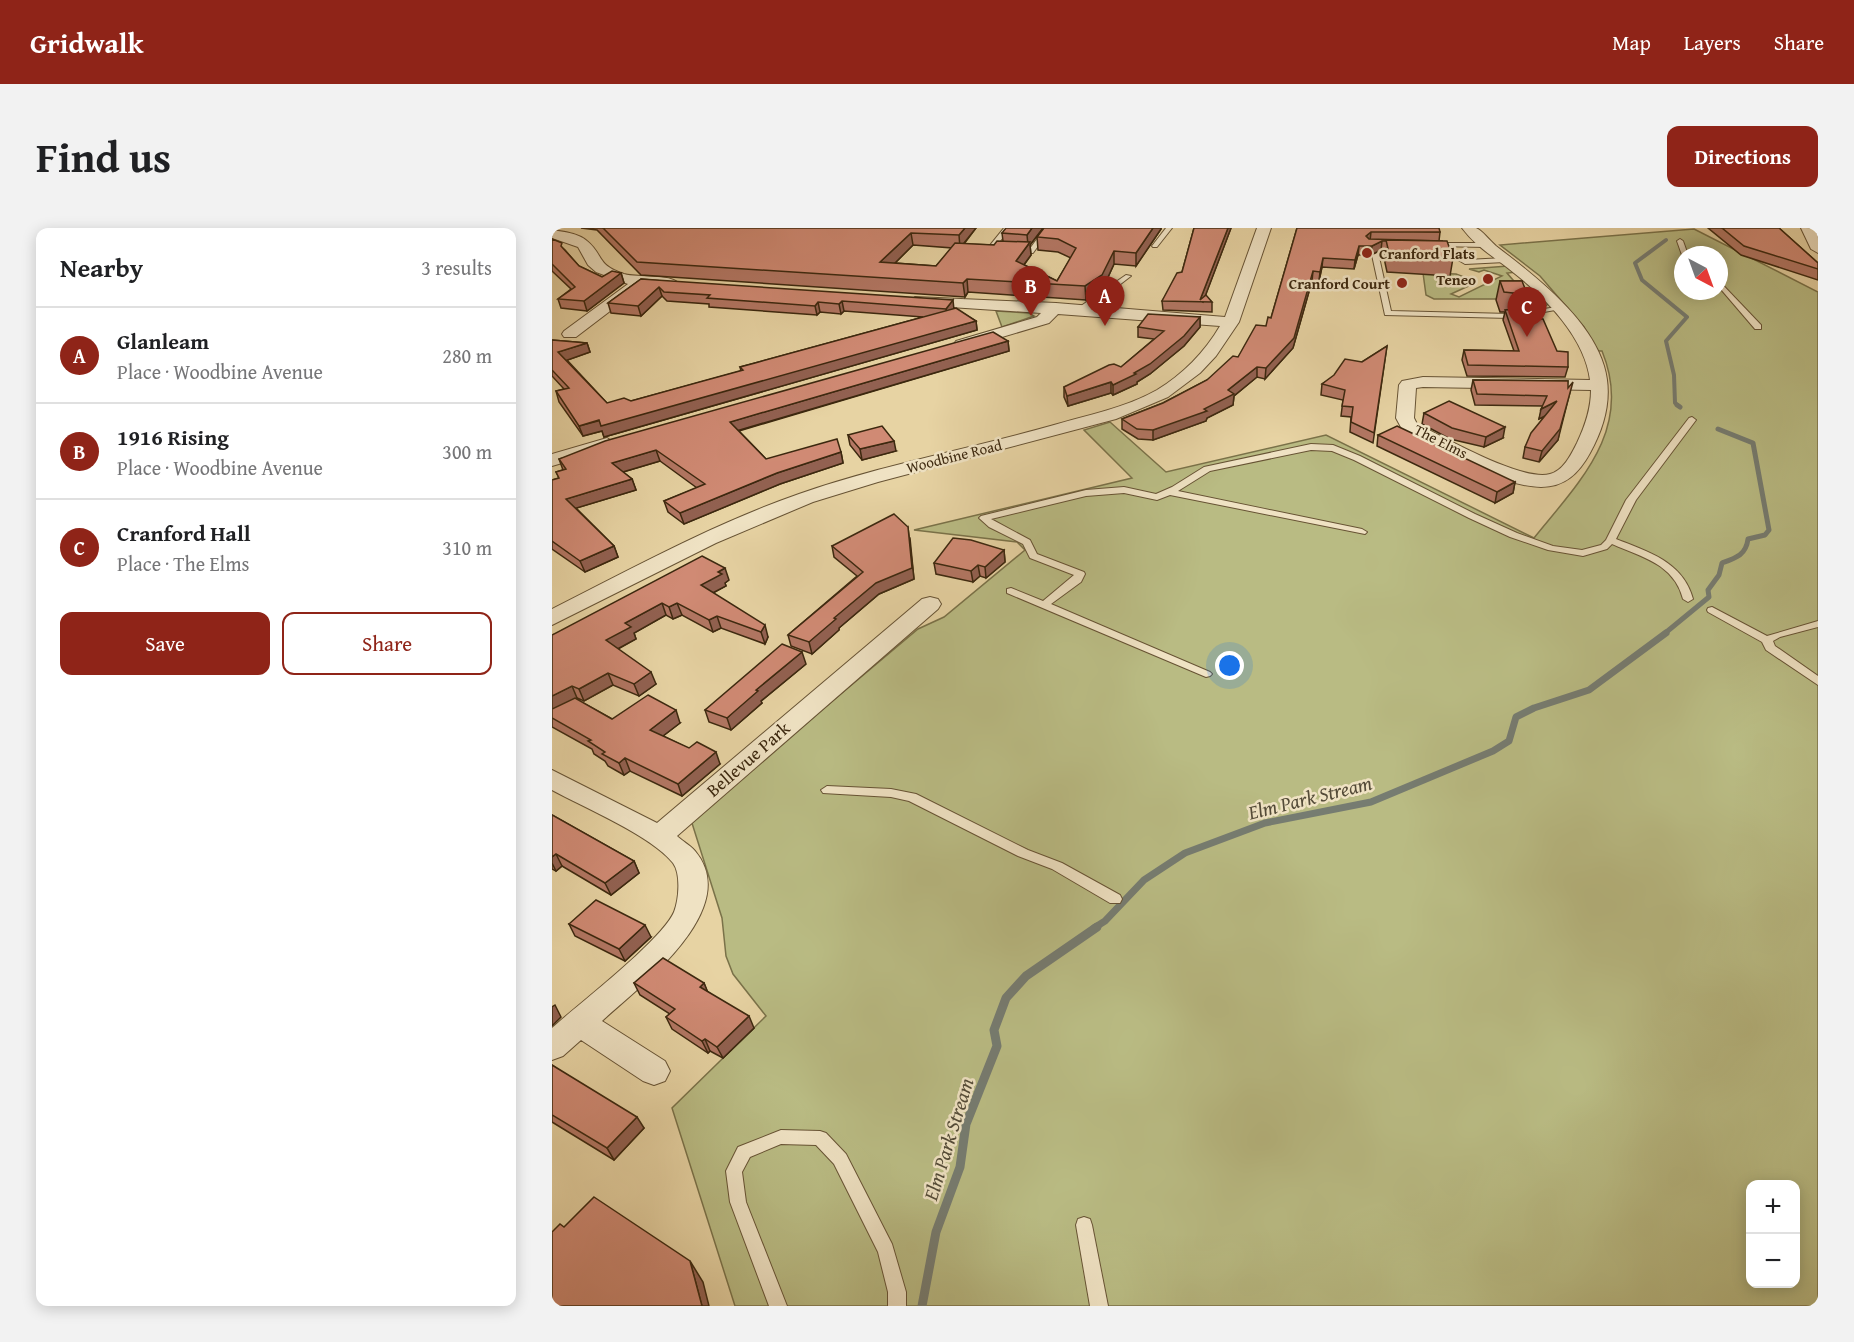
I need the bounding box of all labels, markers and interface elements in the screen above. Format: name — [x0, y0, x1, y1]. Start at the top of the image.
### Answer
text: Gridwalk — [30, 22, 143, 63]
text: Map — [1612, 27, 1651, 58]
text: Layers — [1684, 27, 1741, 58]
text: Share — [1774, 27, 1824, 58]
text: Find us — [36, 126, 171, 187]
button: Directions — [1667, 126, 1818, 187]
place label: Cranford Flats — [1379, 243, 1475, 264]
marker: Cranford Flats — [1360, 246, 1374, 260]
north arrow — [1674, 246, 1728, 300]
text: Nearby — [60, 248, 143, 287]
text: 3 results — [421, 253, 492, 282]
pin: B — [1012, 266, 1050, 316]
place label: Teneo — [1436, 269, 1476, 290]
marker: Teneo — [1481, 272, 1495, 286]
place label: Cranford Court — [1289, 273, 1390, 294]
pin: A — [1086, 276, 1124, 326]
marker: Cranford Court — [1395, 276, 1409, 290]
pin: C — [1508, 288, 1546, 337]
text: Glanleam — [117, 325, 209, 357]
text: A — [73, 341, 86, 370]
text: 280 m — [442, 341, 492, 370]
text: Place · Woodbine Avenue — [117, 357, 323, 386]
street label: The Elms — [1411, 419, 1471, 463]
text: 1916 Rising — [117, 421, 229, 453]
street label: Woodbine Road — [904, 434, 1004, 478]
text: B — [73, 437, 86, 466]
text: 300 m — [442, 437, 492, 466]
text: Place · Woodbine Avenue — [117, 453, 323, 482]
text: Cranford Hall — [117, 517, 251, 549]
text: C — [74, 533, 85, 562]
text: 310 m — [442, 533, 492, 562]
text: Place · The Elms — [117, 549, 249, 578]
button: Save — [60, 612, 270, 675]
button: Share — [282, 612, 492, 675]
your location — [1215, 651, 1244, 680]
street label: Bellevue Park — [700, 714, 796, 803]
water label: Elm Park Stream — [1244, 768, 1375, 827]
water label: Elm Park Stream — [915, 1074, 981, 1205]
map controls — [1746, 1180, 1800, 1288]
button: + — [1746, 1180, 1800, 1234]
button: − — [1746, 1234, 1800, 1288]

